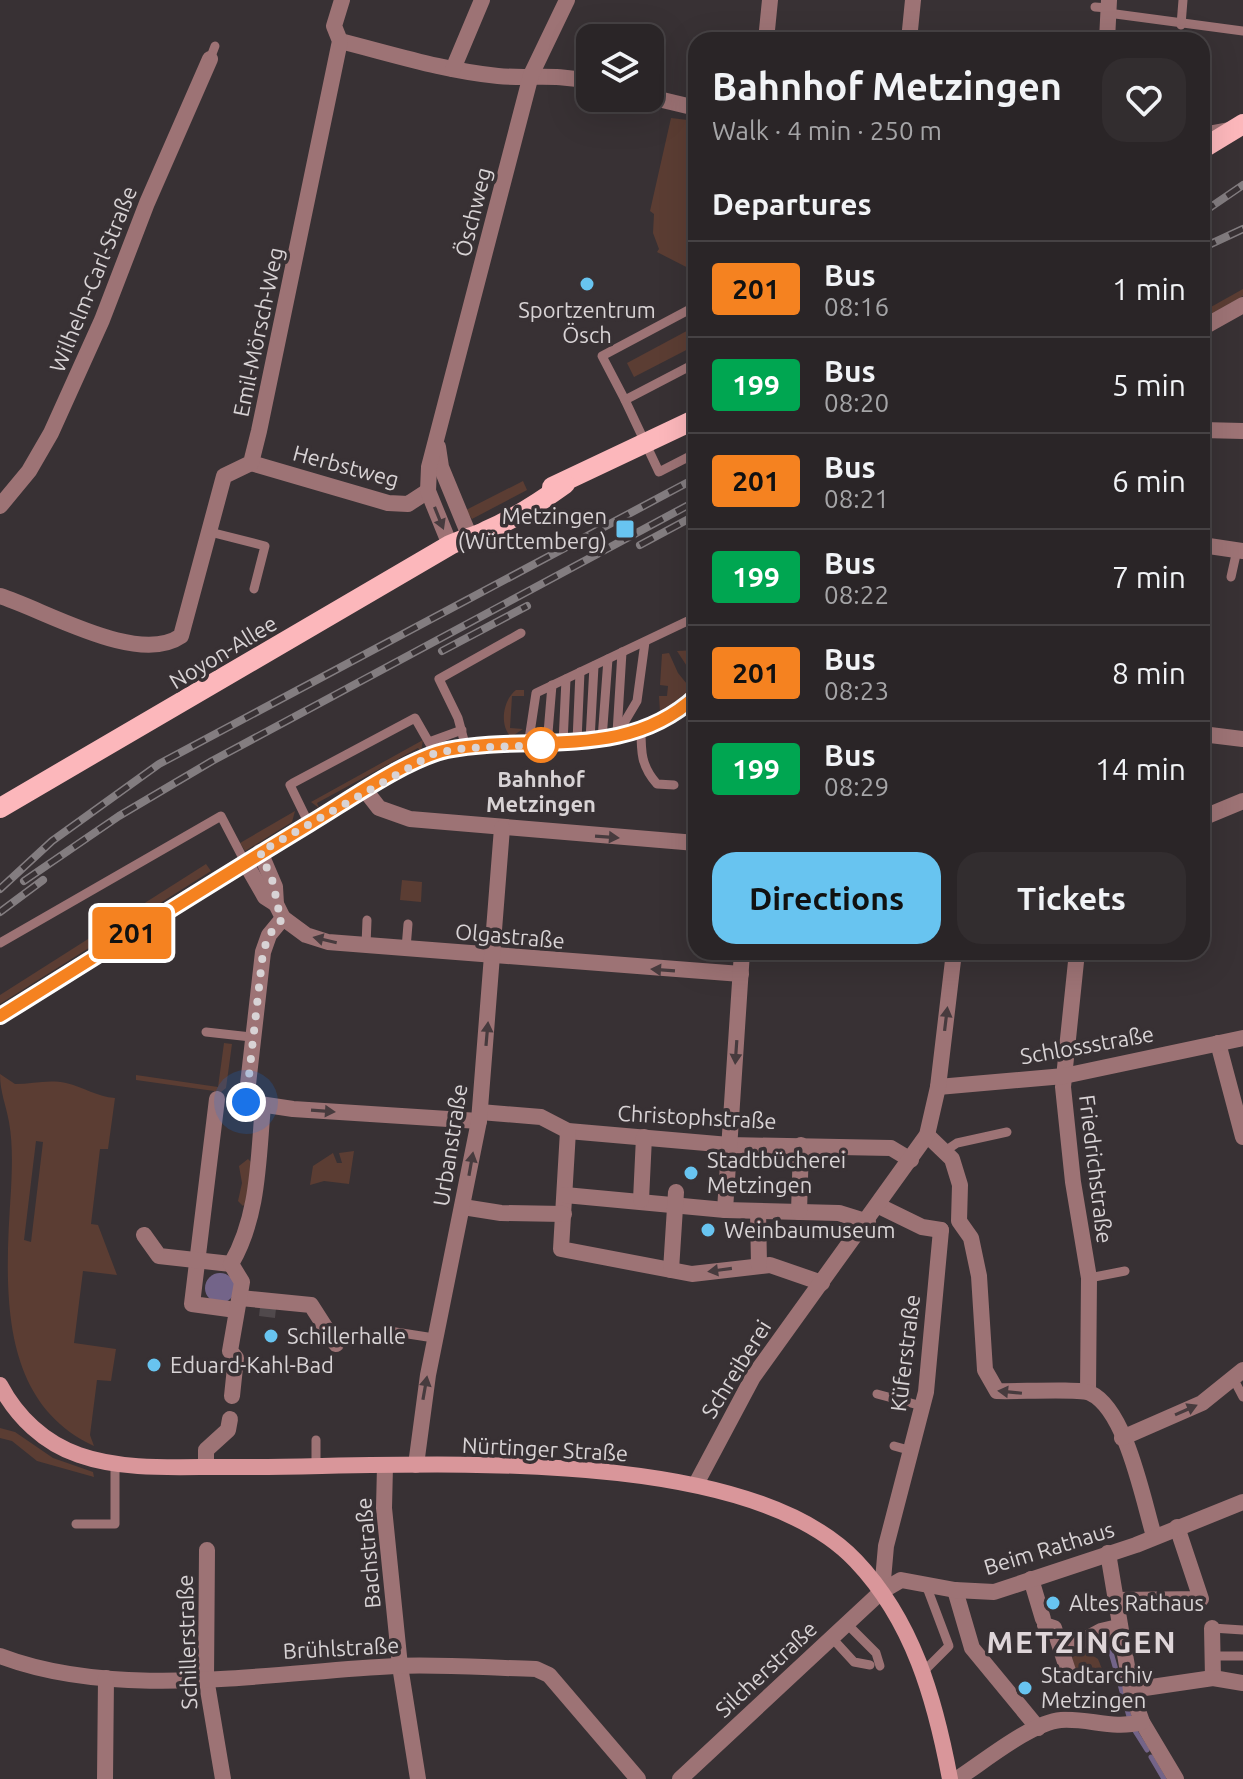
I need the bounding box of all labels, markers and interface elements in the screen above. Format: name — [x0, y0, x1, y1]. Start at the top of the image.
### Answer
map controls — [576, 24, 664, 112]
button: layers — [576, 24, 664, 112]
button: heart — [1102, 58, 1186, 142]
text: Bahnhof Metzingen — [712, 65, 1062, 107]
text: Walk · 4 min · 250 m — [712, 116, 942, 145]
street label: Öschweg — [449, 165, 496, 259]
street label: Wilhelm-Carl-Straße — [44, 182, 141, 375]
text: Departures — [712, 187, 872, 221]
street label: Emil-Mörsch-Weg — [227, 245, 288, 419]
text: Bus — [824, 258, 876, 292]
text: 1 min — [1112, 272, 1186, 306]
text: 201 — [732, 273, 780, 304]
marker: Sportzentrum Ösch — [578, 275, 596, 293]
text: 08:16 — [824, 292, 889, 321]
place label: Sportzentrum Ösch — [518, 297, 656, 347]
text: Bus — [824, 354, 876, 388]
text: 5 min — [1112, 368, 1186, 402]
text: 199 — [732, 369, 780, 400]
text: 08:20 — [824, 388, 889, 417]
street label: Herbstweg — [290, 439, 402, 492]
text: Bus — [824, 450, 876, 484]
text: 6 min — [1112, 464, 1186, 498]
text: 201 — [732, 465, 780, 496]
text: 08:21 — [824, 484, 889, 513]
place label: Metzingen (Württemberg) — [458, 503, 607, 554]
one-way arrow — [433, 506, 446, 530]
marker: Metzingen (Württemberg) — [614, 518, 636, 540]
text: Bus — [824, 546, 876, 580]
text: 7 min — [1112, 560, 1186, 594]
text: 199 — [732, 561, 780, 592]
text: 08:22 — [824, 580, 889, 609]
street label: Noyon-Allee — [164, 610, 281, 693]
text: Bus — [824, 642, 876, 676]
text: 8 min — [1112, 656, 1186, 690]
text: 201 — [732, 657, 780, 688]
text: 08:23 — [824, 676, 889, 705]
marker: Bahnhof Metzingen — [524, 728, 558, 762]
text: Bus — [824, 738, 876, 772]
text: 14 min — [1095, 752, 1186, 786]
text: 199 — [732, 753, 780, 784]
place label: Bahnhof Metzingen — [486, 766, 596, 816]
text: 08:29 — [824, 772, 889, 801]
one-way arrow — [595, 831, 620, 844]
button: Directions — [712, 852, 941, 944]
button: Tickets — [957, 852, 1186, 944]
line badge: 201 — [86, 907, 178, 959]
text: 201 — [108, 917, 156, 948]
street label: Olgastraße — [454, 918, 566, 953]
one-way arrow — [313, 933, 338, 946]
one-way arrow — [650, 963, 675, 976]
one-way arrow — [939, 1006, 952, 1031]
street label: Schlossstraße — [1018, 1020, 1156, 1069]
one-way arrow — [481, 1021, 494, 1046]
one-way arrow — [729, 1040, 742, 1065]
your location — [226, 1082, 266, 1122]
street label: Urbanstraße — [428, 1082, 471, 1208]
street label: Friedrichstraße — [1075, 1093, 1118, 1245]
street label: Christophstraße — [617, 1100, 777, 1133]
one-way arrow — [311, 1105, 336, 1118]
place label: Stadtbücherei Metzingen — [707, 1147, 846, 1197]
one-way arrow — [466, 1151, 478, 1176]
marker: Stadtbücherei Metzingen — [682, 1164, 700, 1182]
place label: Weinbaumuseum — [724, 1217, 896, 1242]
marker: Weinbaumuseum — [699, 1221, 717, 1239]
one-way arrow — [707, 1264, 732, 1277]
street label: Küferstraße — [885, 1293, 924, 1413]
street label: Schreiberei — [696, 1315, 776, 1422]
place label: Schillerhalle — [287, 1323, 406, 1348]
marker: Schillerhalle — [262, 1327, 280, 1345]
place label: Eduard-Kahl-Bad — [170, 1352, 334, 1377]
marker: Eduard-Kahl-Bad — [145, 1356, 163, 1374]
one-way arrow — [420, 1375, 432, 1400]
one-way arrow — [998, 1385, 1023, 1398]
one-way arrow — [1174, 1403, 1198, 1417]
street label: Nürtinger Straße — [461, 1432, 629, 1465]
street label: Bachstraße — [350, 1497, 385, 1610]
street label: Beim Rathaus — [981, 1516, 1117, 1579]
street label: Schillerstraße — [172, 1574, 201, 1710]
place label: Altes Rathaus — [1069, 1590, 1204, 1615]
marker: Altes Rathaus — [1044, 1594, 1062, 1612]
street label: Silcherstraße — [710, 1615, 821, 1722]
district label: METZINGEN — [986, 1625, 1178, 1659]
street label: Brühlstraße — [282, 1632, 400, 1663]
place label: Stadtarchiv Metzingen — [1041, 1662, 1153, 1712]
marker: Stadtarchiv Metzingen — [1016, 1679, 1034, 1697]

